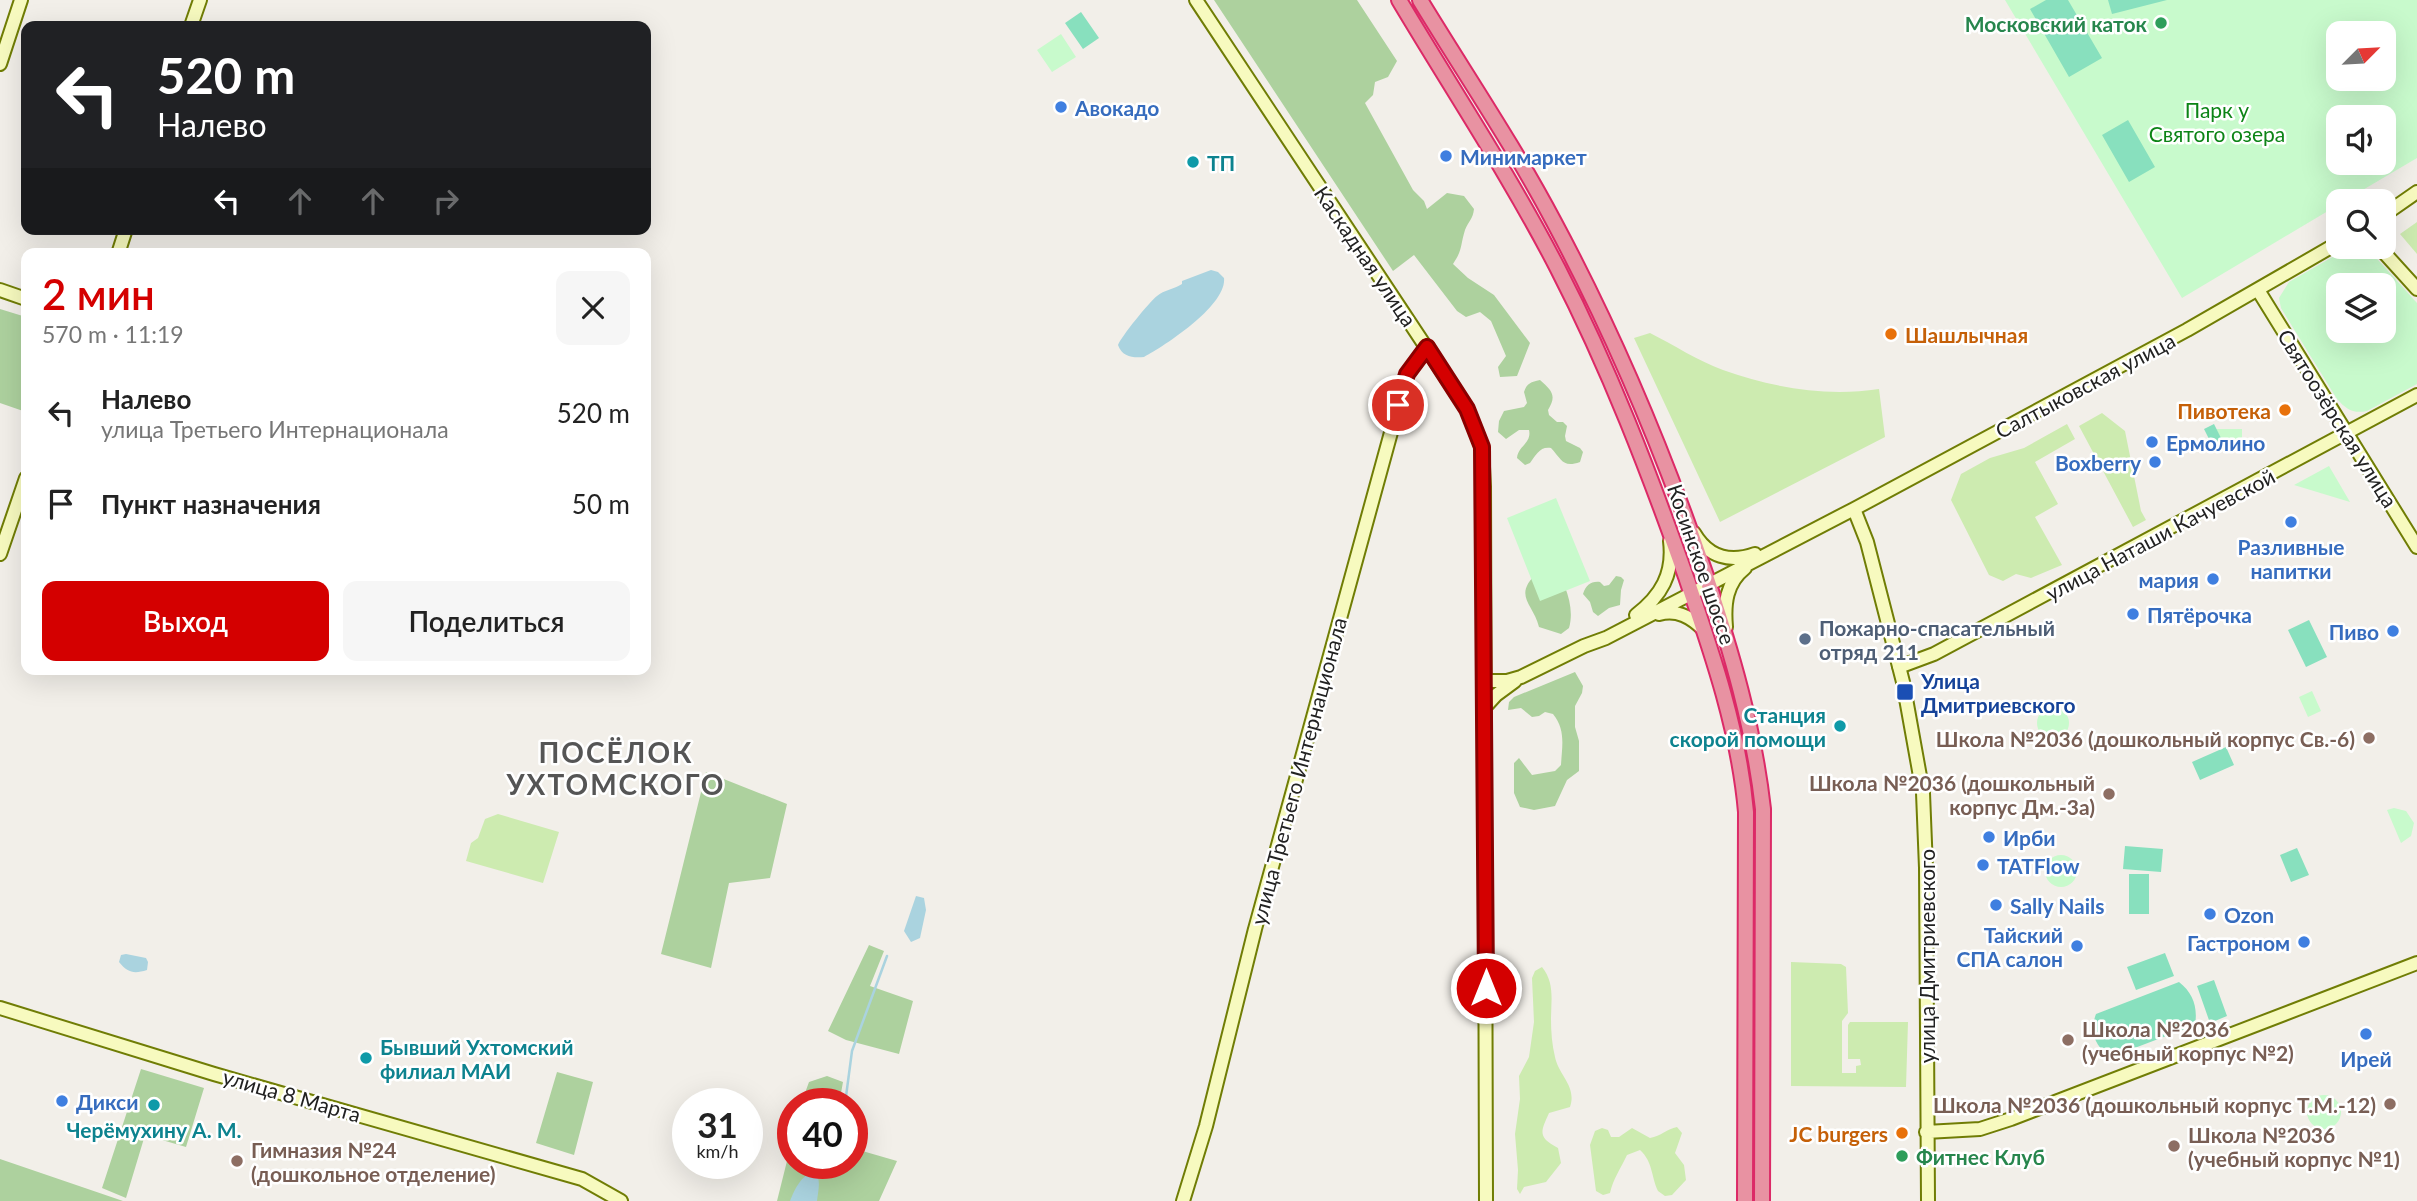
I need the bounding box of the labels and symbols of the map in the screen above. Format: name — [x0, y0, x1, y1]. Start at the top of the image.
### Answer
place label: Московский каток — [1965, 11, 2148, 36]
marker: Московский каток — [2153, 15, 2169, 31]
north arrow — [2326, 21, 2396, 91]
place label: Авокадо — [1074, 95, 1159, 120]
park label: Парк у Святого озера — [2149, 97, 2285, 146]
marker: Авокадо — [1053, 99, 1069, 115]
place label: Минимаркет — [1460, 144, 1587, 169]
marker: Минимаркет — [1438, 148, 1454, 164]
place label: ТП — [1207, 150, 1235, 175]
marker: ТП — [1185, 154, 1201, 170]
street label: Каскадная улица — [1310, 181, 1422, 331]
place label: Шашлычная — [1905, 322, 2028, 347]
street label: Святоозёрская улица — [2273, 324, 2403, 512]
marker: Шашлычная — [1883, 326, 1899, 342]
street label: Салтыковская улица — [1991, 327, 2179, 443]
pin — [1368, 375, 1428, 435]
place label: Пивотека — [2177, 398, 2271, 423]
marker: Пивотека — [2277, 402, 2293, 418]
place label: Ермолино — [2166, 430, 2265, 455]
marker: Ермолино — [2144, 434, 2160, 450]
place label: Boxberry — [2055, 450, 2142, 475]
marker: Boxberry — [2147, 454, 2163, 470]
street label: улица Наташи Качуевской — [2041, 463, 2279, 605]
street label: Косинское шоссе — [1663, 481, 1741, 647]
marker: Разливные напитки — [2283, 514, 2299, 530]
place label: Разливные напитки — [2238, 534, 2344, 583]
place label: мария — [2138, 567, 2199, 592]
marker: мария — [2205, 571, 2221, 587]
place label: Пятёрочка — [2147, 602, 2252, 627]
marker: Пятёрочка — [2125, 606, 2141, 622]
street label: улица Третьего Интернационала — [1245, 614, 1351, 928]
place label: Пожарно-спасательный отряд 211 — [1819, 615, 2055, 664]
place label: Пиво — [2329, 619, 2379, 644]
marker: Пиво — [2385, 623, 2401, 639]
marker: Пожарно-спасательный отряд 211 — [1797, 631, 1813, 647]
place label: Улица Дмитриевского — [1920, 668, 2076, 717]
marker: Улица Дмитриевского — [1895, 682, 1915, 702]
place label: Станция скорой помощи — [1670, 702, 1826, 751]
marker: Станция скорой помощи — [1832, 718, 1848, 734]
place label: Школа №2036 (дошкольный корпус Св.-6) — [1936, 726, 2355, 751]
marker: Школа №2036 (дошкольный корпус Св.-6) — [2361, 730, 2377, 746]
district label: ПОСЁЛОК УХТОМСКОГО — [506, 735, 725, 801]
place label: Школа №2036 (дошкольный корпус Дм.-3а) — [1809, 770, 2095, 819]
marker: Школа №2036 (дошкольный корпус Дм.-3а) — [2101, 786, 2117, 802]
place label: Ирби — [2003, 825, 2056, 850]
marker: Ирби — [1981, 829, 1997, 845]
street label: улица Дмитриевского — [1914, 849, 1939, 1063]
place label: TATFlow — [1997, 853, 2080, 878]
marker: TATFlow — [1975, 857, 1991, 873]
place label: Sally Nails — [2010, 893, 2104, 918]
marker: Sally Nails — [1988, 897, 2004, 913]
place label: Ozon — [2224, 902, 2274, 927]
marker: Ozon — [2202, 906, 2218, 922]
place label: Тайский СПА салон — [1956, 922, 2063, 971]
place label: Гастроном — [2187, 930, 2290, 955]
marker: Гастроном — [2296, 934, 2312, 950]
marker: Тайский СПА салон — [2069, 938, 2085, 954]
position arrow — [1449, 951, 1523, 1025]
place label: Школа №2036 (учебный корпус №2) — [2082, 1016, 2294, 1065]
marker: Ирей — [2358, 1026, 2374, 1042]
marker: Школа №2036 (учебный корпус №2) — [2060, 1032, 2076, 1048]
place label: Бывший Ухтомский филиал МАИ — [380, 1034, 574, 1083]
place label: Ирей — [2340, 1046, 2392, 1071]
marker: Бывший Ухтомский филиал МАИ — [358, 1050, 374, 1066]
street label: улица 8 Марта — [220, 1063, 364, 1127]
speed limit sign: 40 — [777, 1088, 868, 1179]
place label: Дикси — [76, 1089, 138, 1114]
place label: Школа №2036 (дошкольный корпус Т.М.-12) — [1933, 1092, 2376, 1117]
marker: Дикси — [54, 1093, 70, 1109]
marker: Школа №2036 (дошкольный корпус Т.М.-12) — [2382, 1096, 2398, 1112]
marker: Черёмухину А. М. — [146, 1097, 162, 1113]
place label: Черёмухину А. М. — [66, 1117, 242, 1142]
place label: JC burgers — [1789, 1121, 1888, 1146]
place label: Школа №2036 (учебный корпус №1) — [2188, 1122, 2400, 1171]
marker: JC burgers — [1894, 1125, 1910, 1141]
place label: Гимназия №24 (дошкольное отделение) — [251, 1137, 496, 1186]
marker: Школа №2036 (учебный корпус №1) — [2166, 1138, 2182, 1154]
place label: Фитнес Клуб — [1916, 1144, 2045, 1169]
marker: Фитнес Клуб — [1894, 1148, 1910, 1164]
marker: Гимназия №24 (дошкольное отделение) — [229, 1153, 245, 1169]

